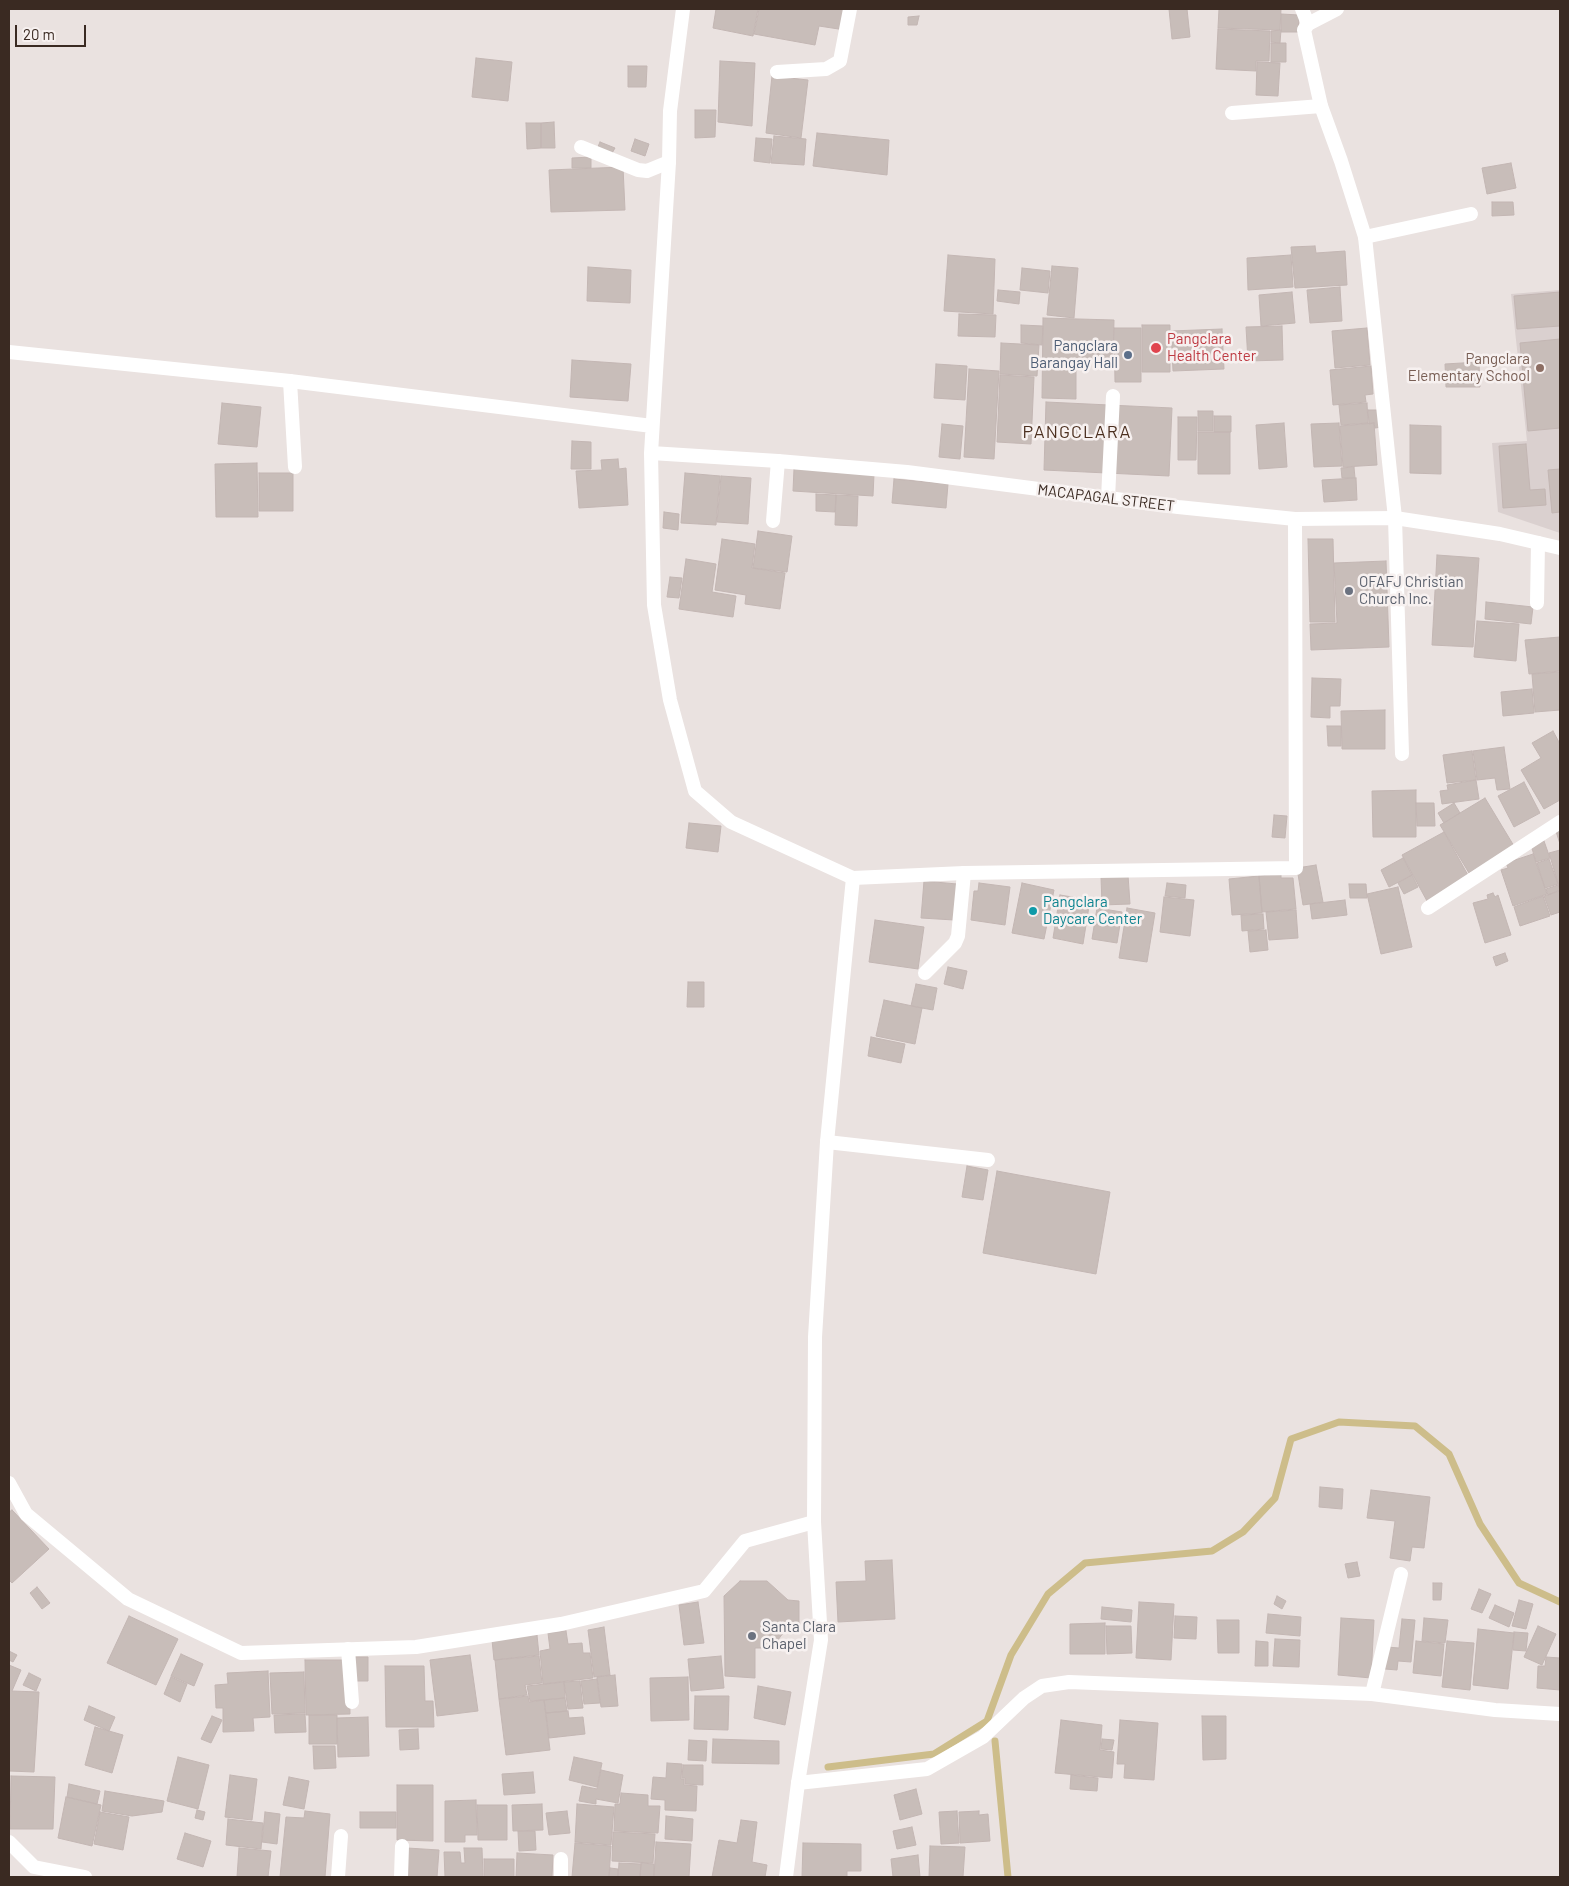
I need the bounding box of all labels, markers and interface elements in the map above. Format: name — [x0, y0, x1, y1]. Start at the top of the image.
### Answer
scale bar — [18, 15, 89, 47]
text: 20 m — [23, 25, 55, 43]
place label: Pangclara Health Center — [1167, 330, 1256, 365]
place label: Pangclara Barangay Hall — [1030, 337, 1118, 372]
marker: Pangclara Health Center — [1149, 341, 1163, 355]
marker: Pangclara Barangay Hall — [1122, 349, 1134, 361]
place label: Pangclara Elementary School — [1408, 350, 1530, 385]
marker: Pangclara Elementary School — [1534, 362, 1546, 374]
district label: PANGCLARA — [1021, 421, 1133, 443]
street label: MACAPAGAL STREET — [1036, 481, 1176, 515]
place label: OFAFJ Christian Church Inc. — [1359, 573, 1464, 608]
marker: OFAFJ Christian Church Inc. — [1343, 585, 1355, 597]
place label: Pangclara Daycare Center — [1043, 893, 1142, 928]
marker: Pangclara Daycare Center — [1027, 905, 1039, 917]
place label: Santa Clara Chapel — [762, 1618, 836, 1653]
marker: Santa Clara Chapel — [746, 1630, 758, 1642]

